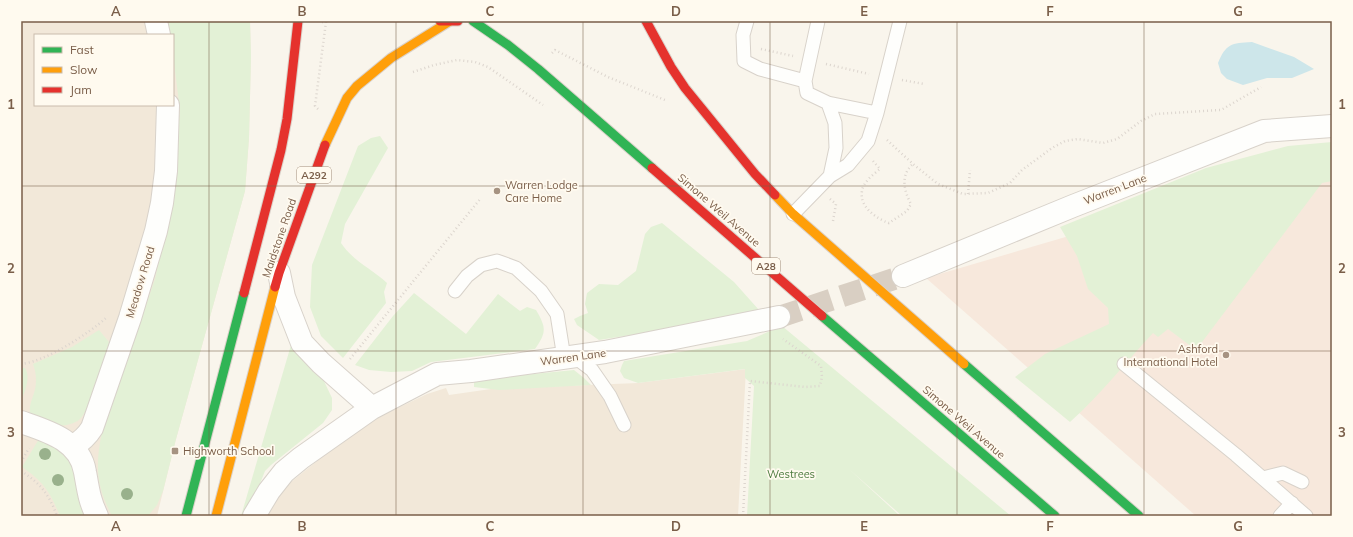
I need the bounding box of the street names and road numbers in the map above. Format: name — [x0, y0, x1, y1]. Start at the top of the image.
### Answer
road number: A292 — [297, 167, 331, 183]
street label: Simone Weil Avenue — [675, 170, 763, 250]
street label: Warren Lane — [1081, 171, 1149, 207]
street label: Maidstone Road — [259, 196, 299, 280]
street label: Meadow Road — [122, 244, 158, 320]
road number: A28 — [752, 258, 780, 274]
street label: Warren Lane — [539, 345, 607, 369]
street label: Simone Weil Avenue — [920, 382, 1008, 462]

